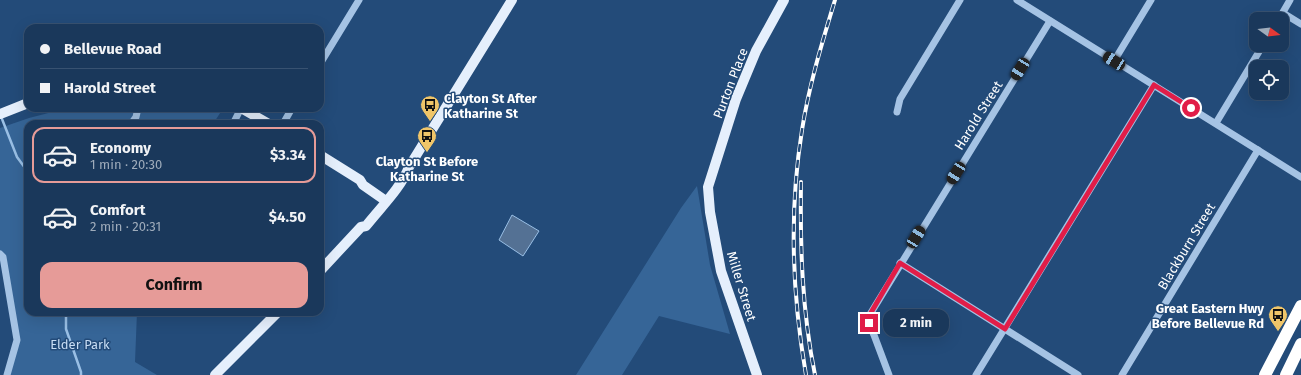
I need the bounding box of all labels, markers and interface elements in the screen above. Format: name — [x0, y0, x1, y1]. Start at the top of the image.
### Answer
north arrow — [1249, 12, 1289, 52]
map controls — [1249, 12, 1289, 100]
text: Bellevue Road — [64, 40, 162, 58]
street label: Purton Place — [710, 46, 751, 121]
car — [1101, 50, 1127, 72]
car — [1009, 56, 1031, 82]
button: locate — [1249, 60, 1289, 100]
street label: Harold Street — [951, 78, 1006, 152]
text: Harold Street — [64, 79, 156, 97]
place label: Clayton St After Katharine St — [444, 91, 538, 121]
bus stop icon: Clayton St After Katharine St — [419, 94, 441, 122]
route start — [1182, 99, 1200, 117]
bus stop icon: Clayton St Before Katharine St — [416, 125, 438, 153]
icon: car — [42, 137, 78, 173]
text: Economy — [90, 139, 151, 157]
text: $3.34 — [270, 146, 306, 164]
place label: Clayton St Before Katharine St — [376, 154, 478, 184]
text: 1 min · 20:30 — [90, 157, 162, 172]
car — [945, 160, 967, 186]
icon: car — [42, 199, 78, 235]
street label: Blackburn Street — [1155, 200, 1218, 292]
text: Comfort — [90, 201, 146, 219]
text: $4.50 — [269, 208, 306, 226]
text: 2 min · 20:31 — [90, 219, 161, 234]
car — [905, 224, 927, 250]
street label: Miller Street — [724, 249, 759, 323]
button: Confirm — [40, 262, 308, 308]
place label: Great Eastern Hwy Before Bellevue Rd — [1152, 301, 1264, 331]
bus stop icon: Great Eastern Hwy Before Bellevue Rd — [1267, 304, 1289, 332]
callout: 2 min — [883, 309, 949, 337]
route end — [860, 314, 878, 332]
text: 2 min — [900, 315, 932, 330]
park label: Elder Park — [50, 337, 110, 352]

